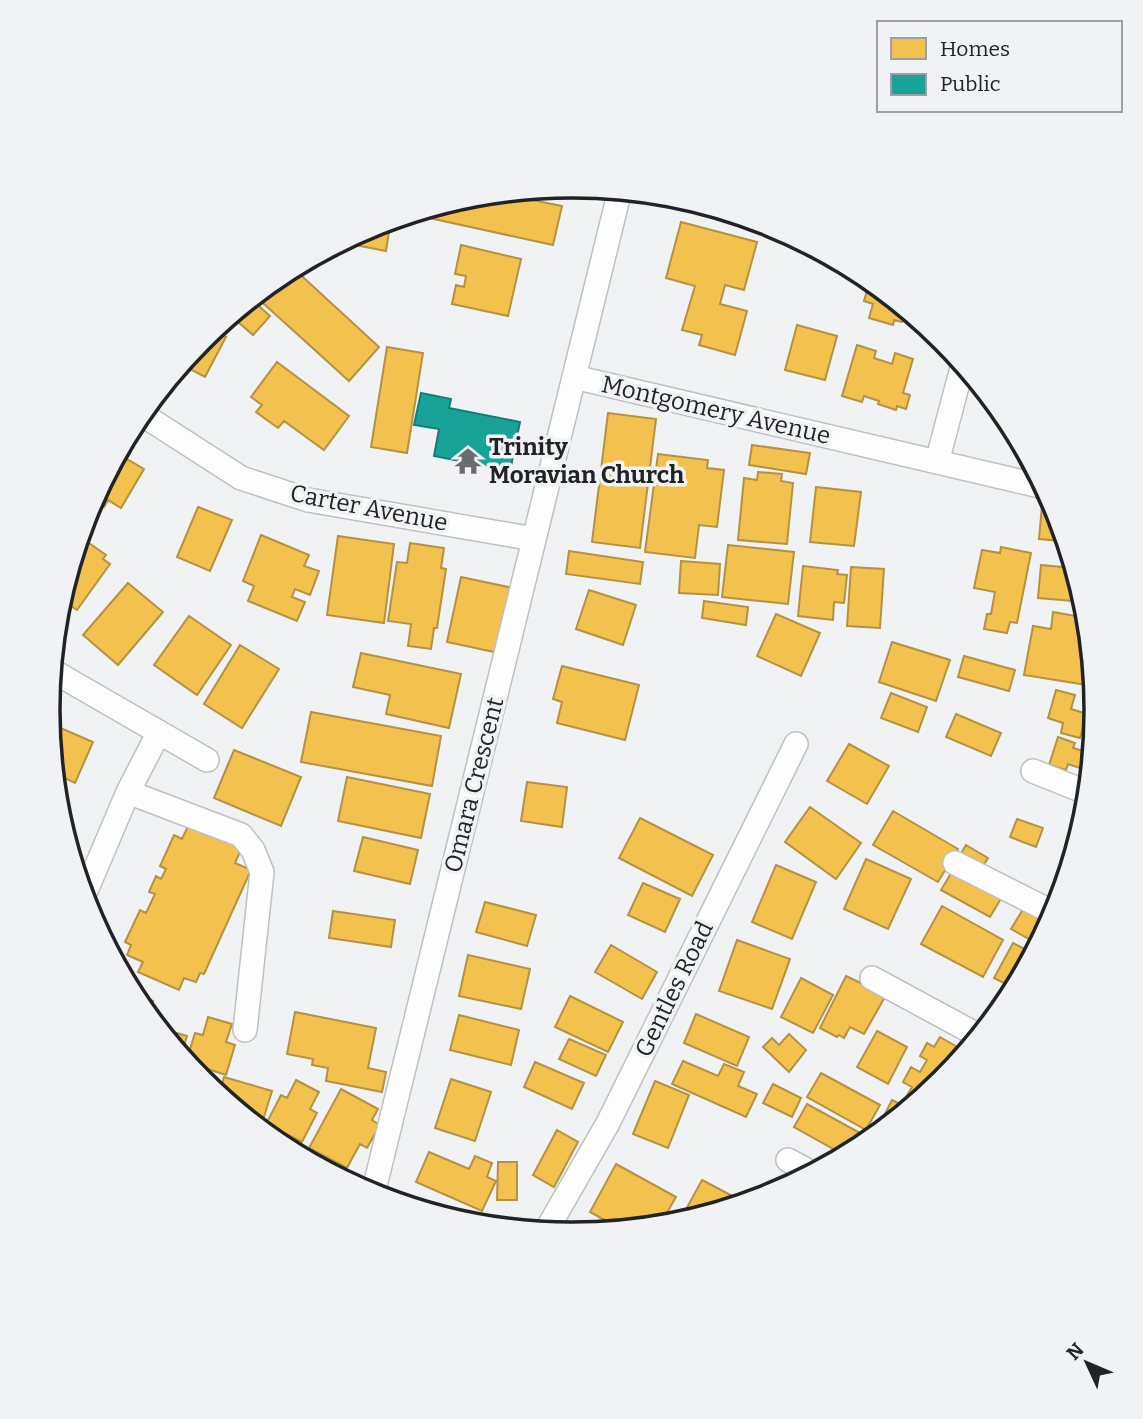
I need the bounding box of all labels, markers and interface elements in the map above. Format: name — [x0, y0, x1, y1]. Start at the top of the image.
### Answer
legend — [877, 21, 1122, 112]
text: Homes — [940, 36, 1010, 62]
text: Public — [940, 71, 1001, 97]
street label: Montgomery Avenue — [599, 370, 833, 450]
place label: Trinity Moravian Church — [489, 433, 684, 489]
temple icon: Trinity Moravian Church — [453, 446, 483, 476]
street label: Carter Avenue — [288, 479, 450, 537]
street label: Omara Crescent — [439, 694, 509, 876]
street label: Gentles Road — [629, 917, 719, 1061]
north arrow — [1052, 1328, 1122, 1398]
text: N — [1062, 1338, 1089, 1365]

